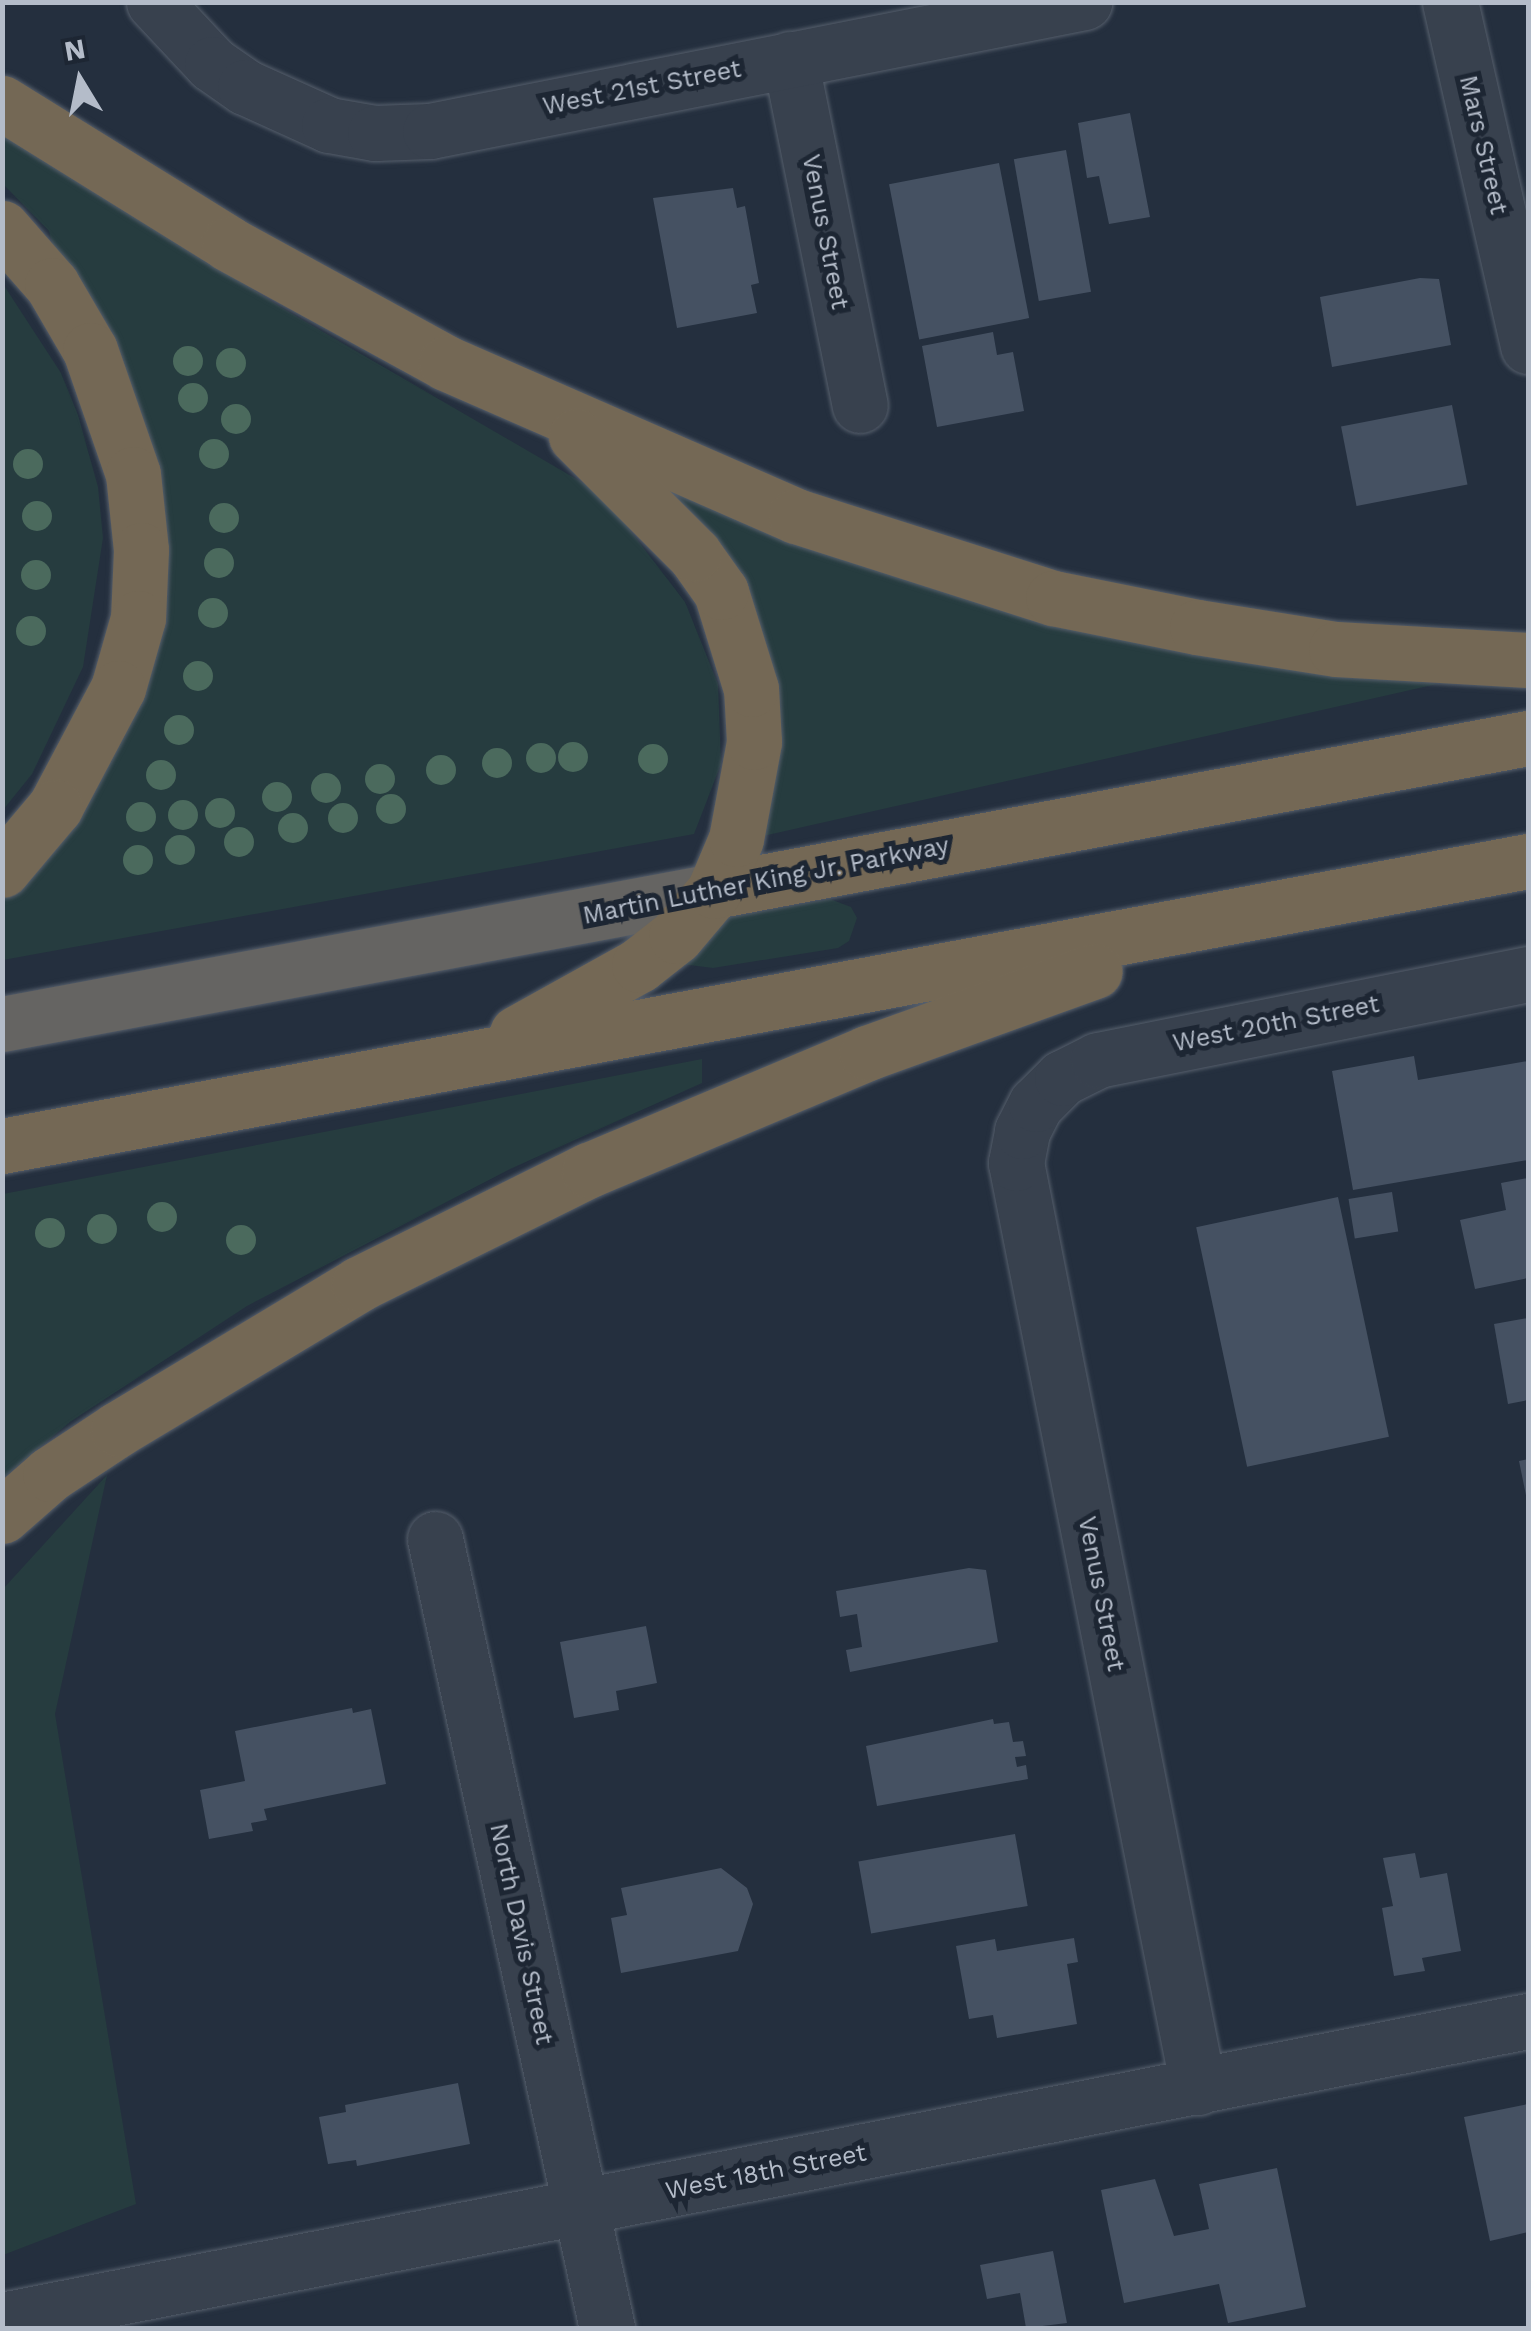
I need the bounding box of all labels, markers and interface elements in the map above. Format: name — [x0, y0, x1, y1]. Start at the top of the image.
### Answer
north arrow — [30, 30, 130, 130]
text: N — [62, 32, 88, 68]
street label: West 21st Street — [540, 54, 744, 122]
street label: Mars Street — [1452, 72, 1514, 218]
street label: Venus Street — [795, 152, 855, 312]
street label: Martin Luther King Jr. Parkway — [580, 831, 952, 931]
street label: West 20th Street — [1170, 989, 1382, 1059]
street label: Venus Street — [1071, 1514, 1131, 1674]
street label: North Davis Street — [483, 1821, 559, 2047]
street label: West 18th Street — [663, 2138, 869, 2206]

